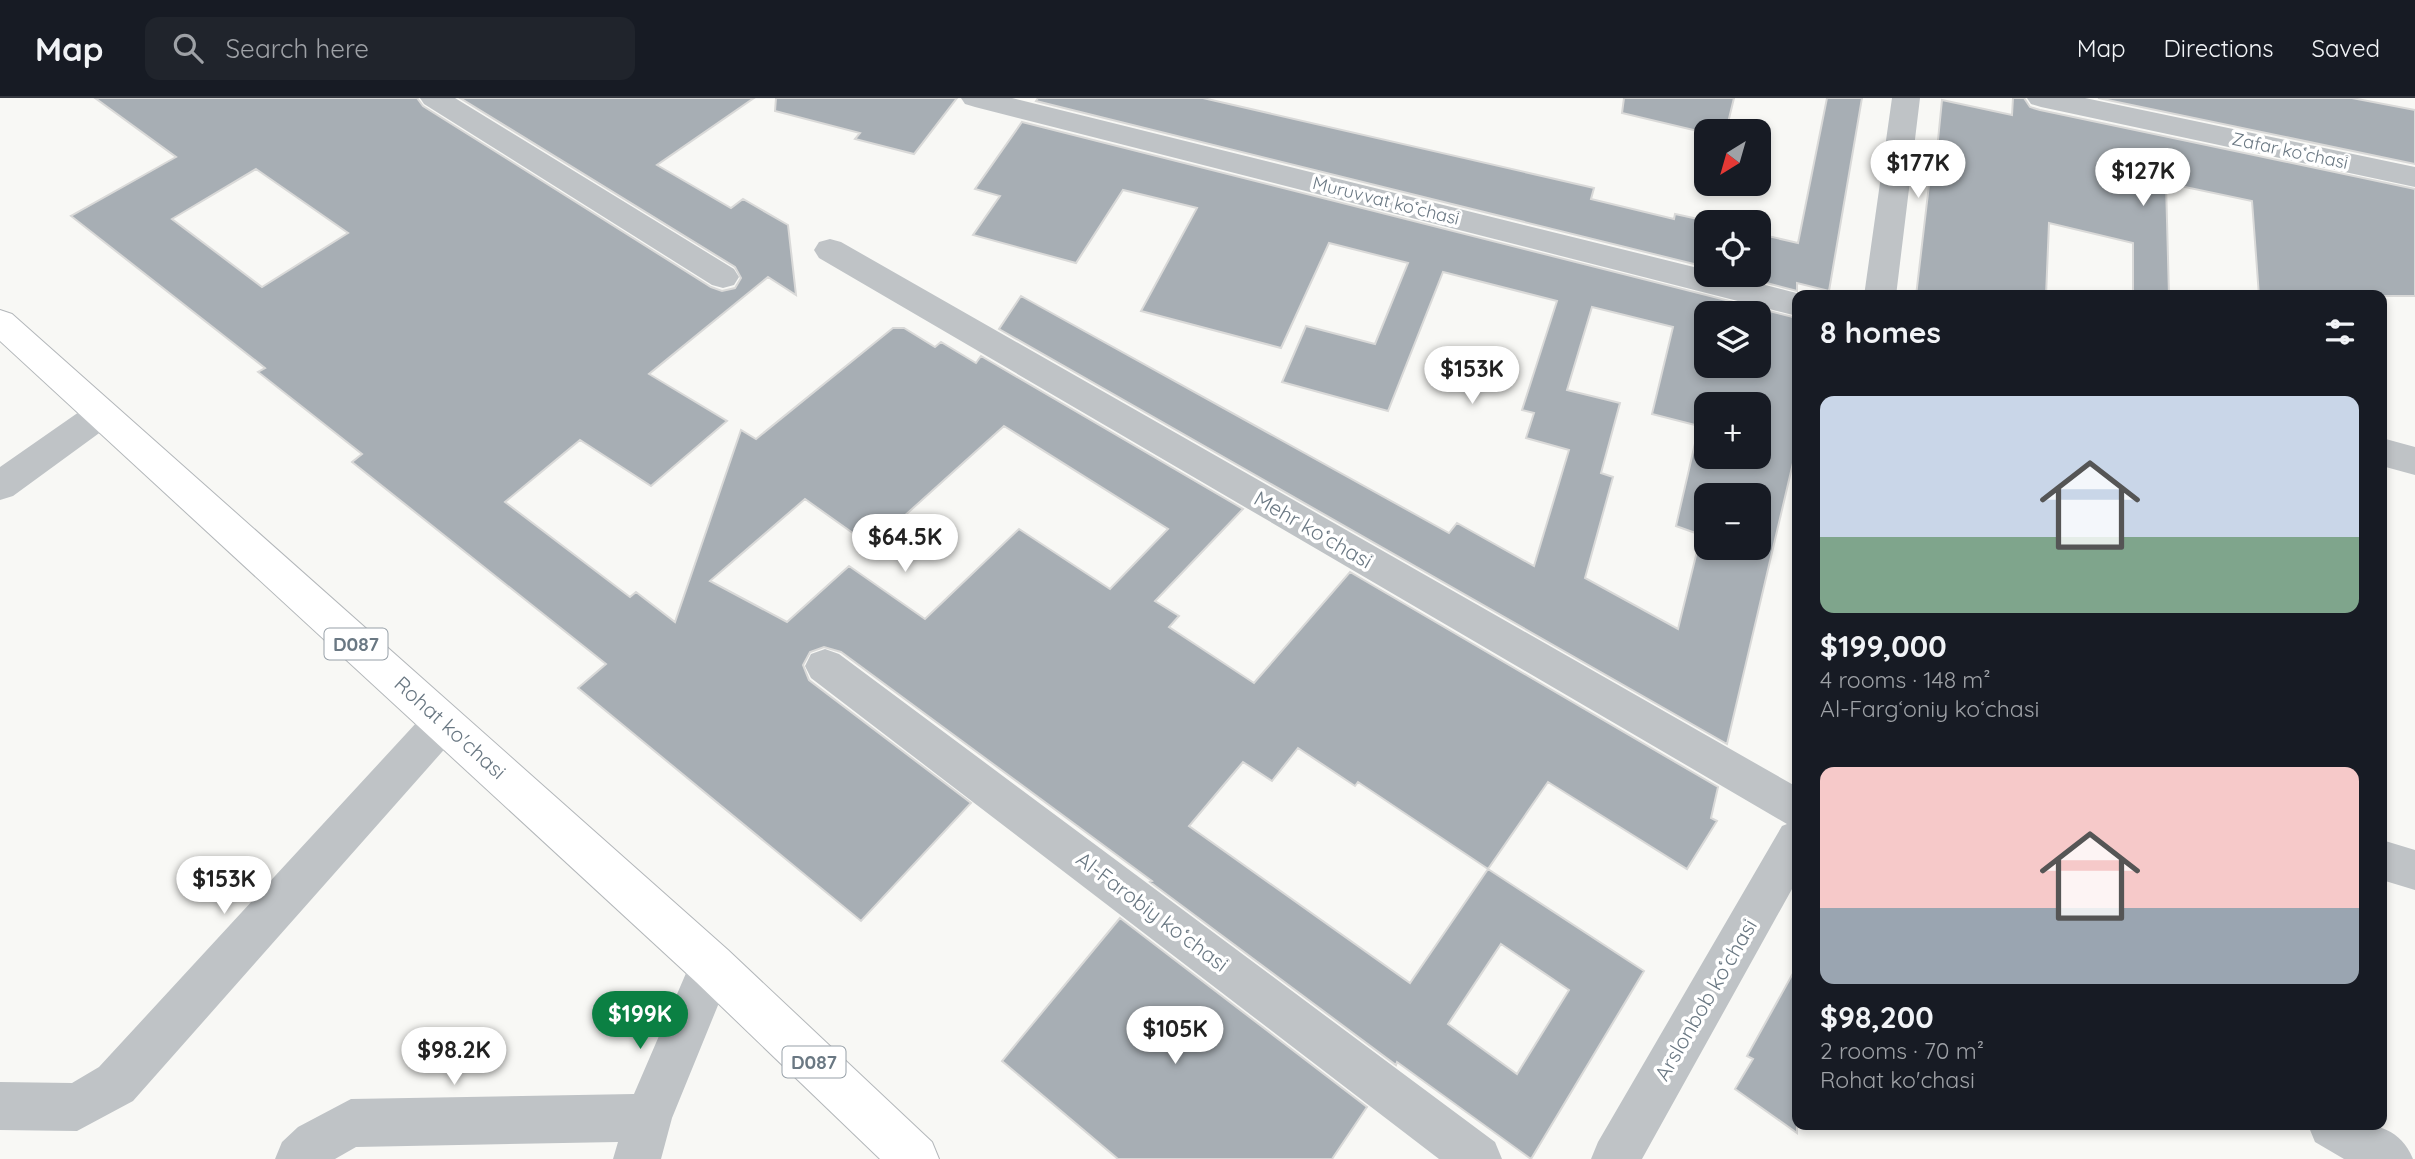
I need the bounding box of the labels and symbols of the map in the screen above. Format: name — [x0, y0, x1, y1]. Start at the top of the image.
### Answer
north arrow — [1694, 119, 1771, 196]
street label: Zafar koʻchasi — [2230, 127, 2350, 174]
pin: $177K — [1869, 140, 1967, 200]
pin: $127K — [2094, 148, 2192, 208]
street label: Muruvvat koʻchasi — [1310, 171, 1462, 230]
pin: $153K — [1423, 346, 1521, 406]
street label: Mehr koʻchasi — [1250, 485, 1377, 574]
pin: $64.5K — [848, 514, 962, 574]
road number: D087 — [324, 628, 388, 660]
street label: Rohat ko'chasi — [389, 670, 512, 784]
street label: Al-Farobiy koʻchasi — [1072, 846, 1234, 977]
pin: $153K — [175, 856, 273, 916]
street label: Arslonbob koʻchasi — [1648, 914, 1762, 1085]
pin: $199K — [591, 992, 689, 1051]
pin: $105K — [1126, 1006, 1224, 1066]
pin: $98.2K — [397, 1028, 511, 1087]
road number: D087 — [782, 1046, 846, 1078]

